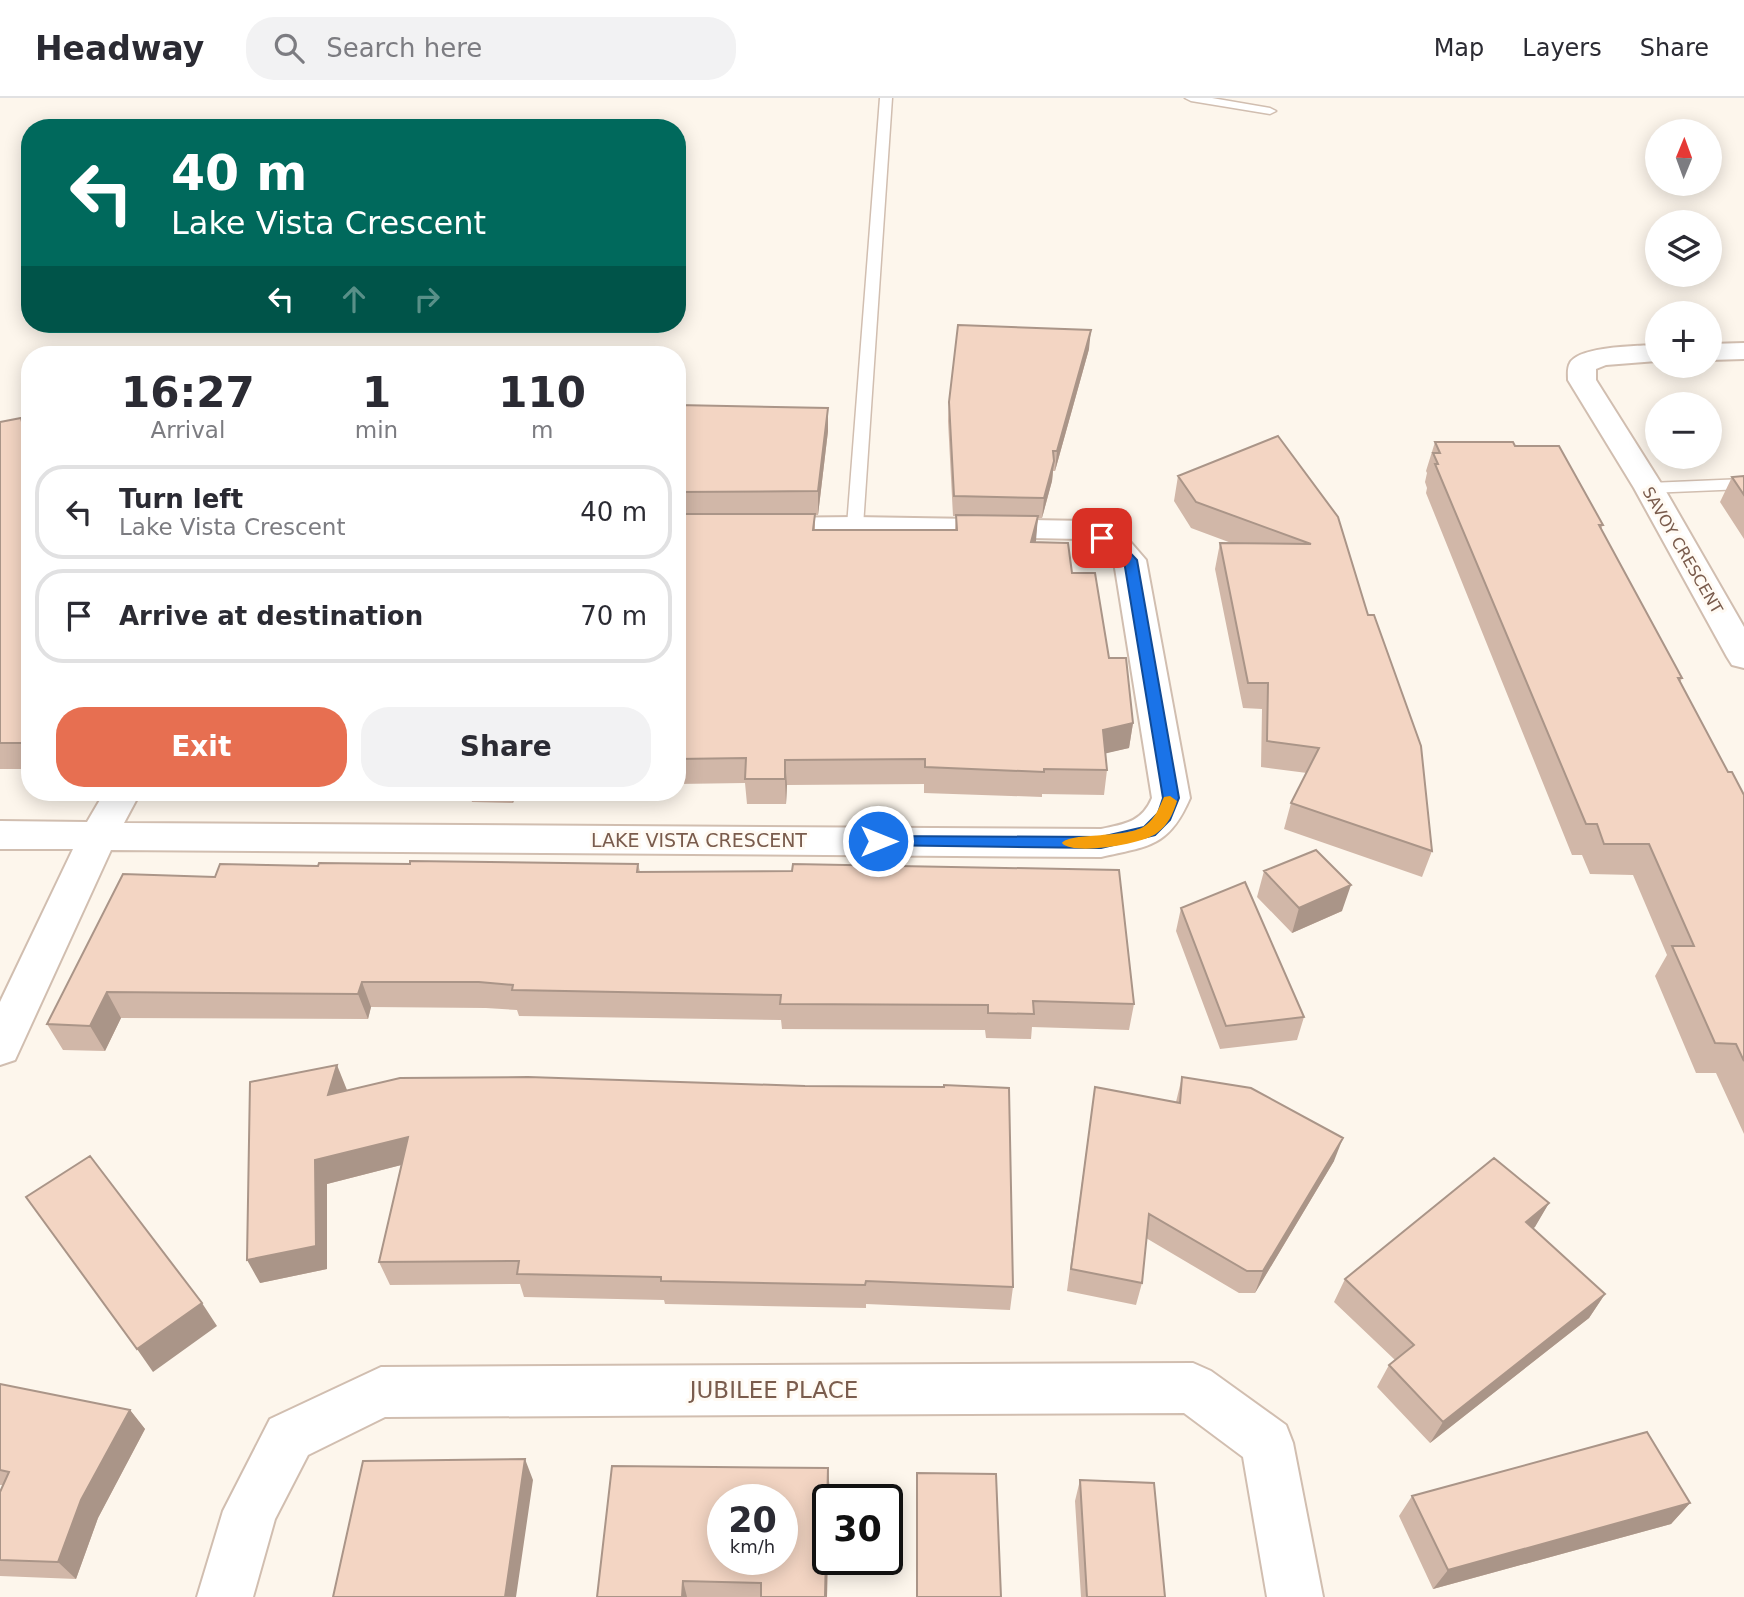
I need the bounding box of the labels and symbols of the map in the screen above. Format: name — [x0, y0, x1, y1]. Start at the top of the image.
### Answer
north arrow — [1645, 119, 1722, 196]
street label: SAVOY CRESCENT — [1639, 483, 1727, 617]
pin — [1072, 508, 1132, 568]
position arrow — [841, 804, 915, 878]
street label: LAKE VISTA CRESCENT — [591, 829, 807, 851]
street label: JUBILEE PLACE — [688, 1377, 858, 1403]
speed limit sign: 30 — [812, 1484, 903, 1575]

